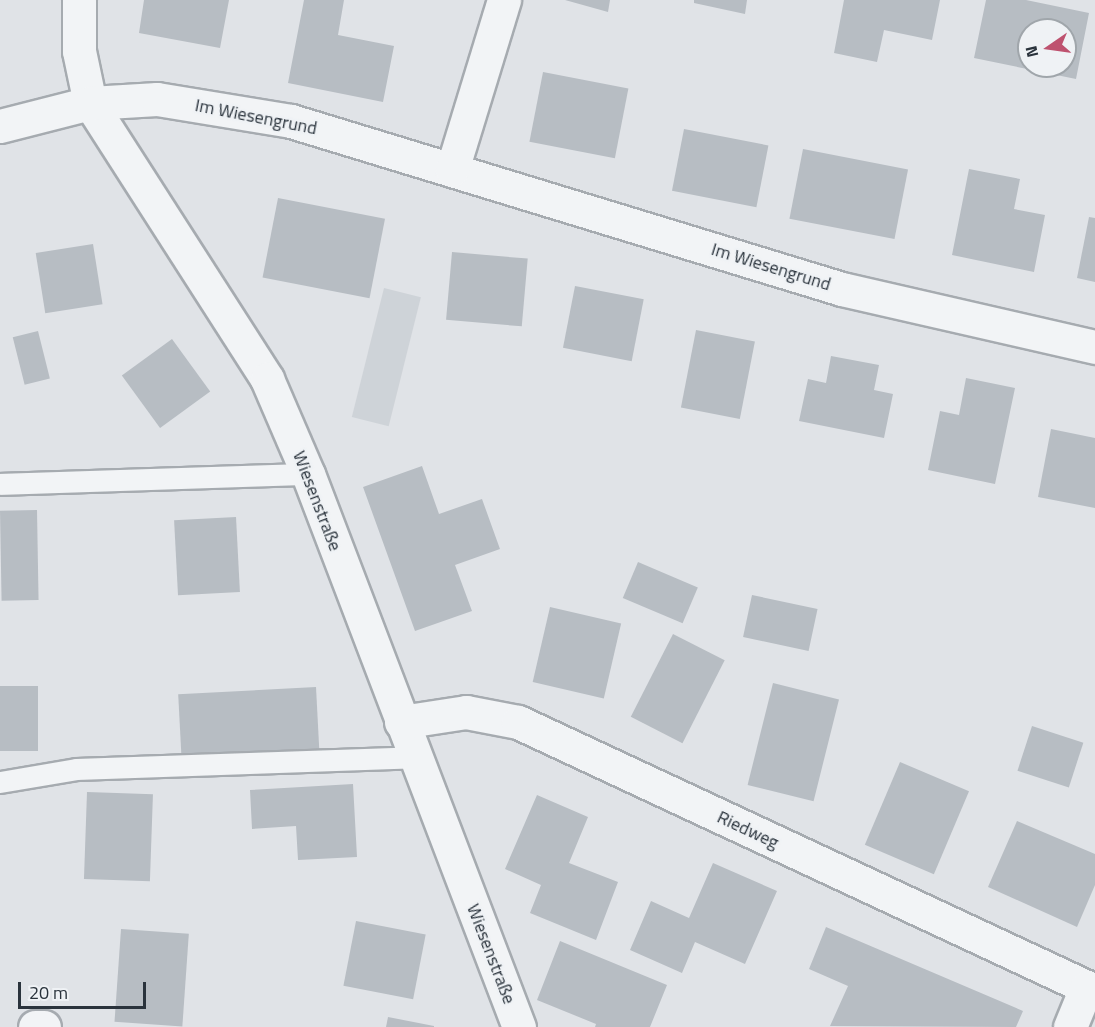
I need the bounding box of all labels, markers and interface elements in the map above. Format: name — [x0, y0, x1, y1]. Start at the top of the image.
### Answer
north arrow — [1017, 18, 1077, 78]
text: N — [1018, 43, 1044, 60]
street label: Im Wiesengrund — [193, 95, 319, 139]
street label: Im Wiesengrund — [709, 239, 833, 295]
street label: Wiesenstraße — [288, 448, 346, 554]
street label: Riedweg — [714, 806, 782, 854]
street label: Wiesenstraße — [462, 901, 520, 1007]
scale bar — [21, 970, 148, 1008]
text: 20 m — [29, 979, 68, 1006]

